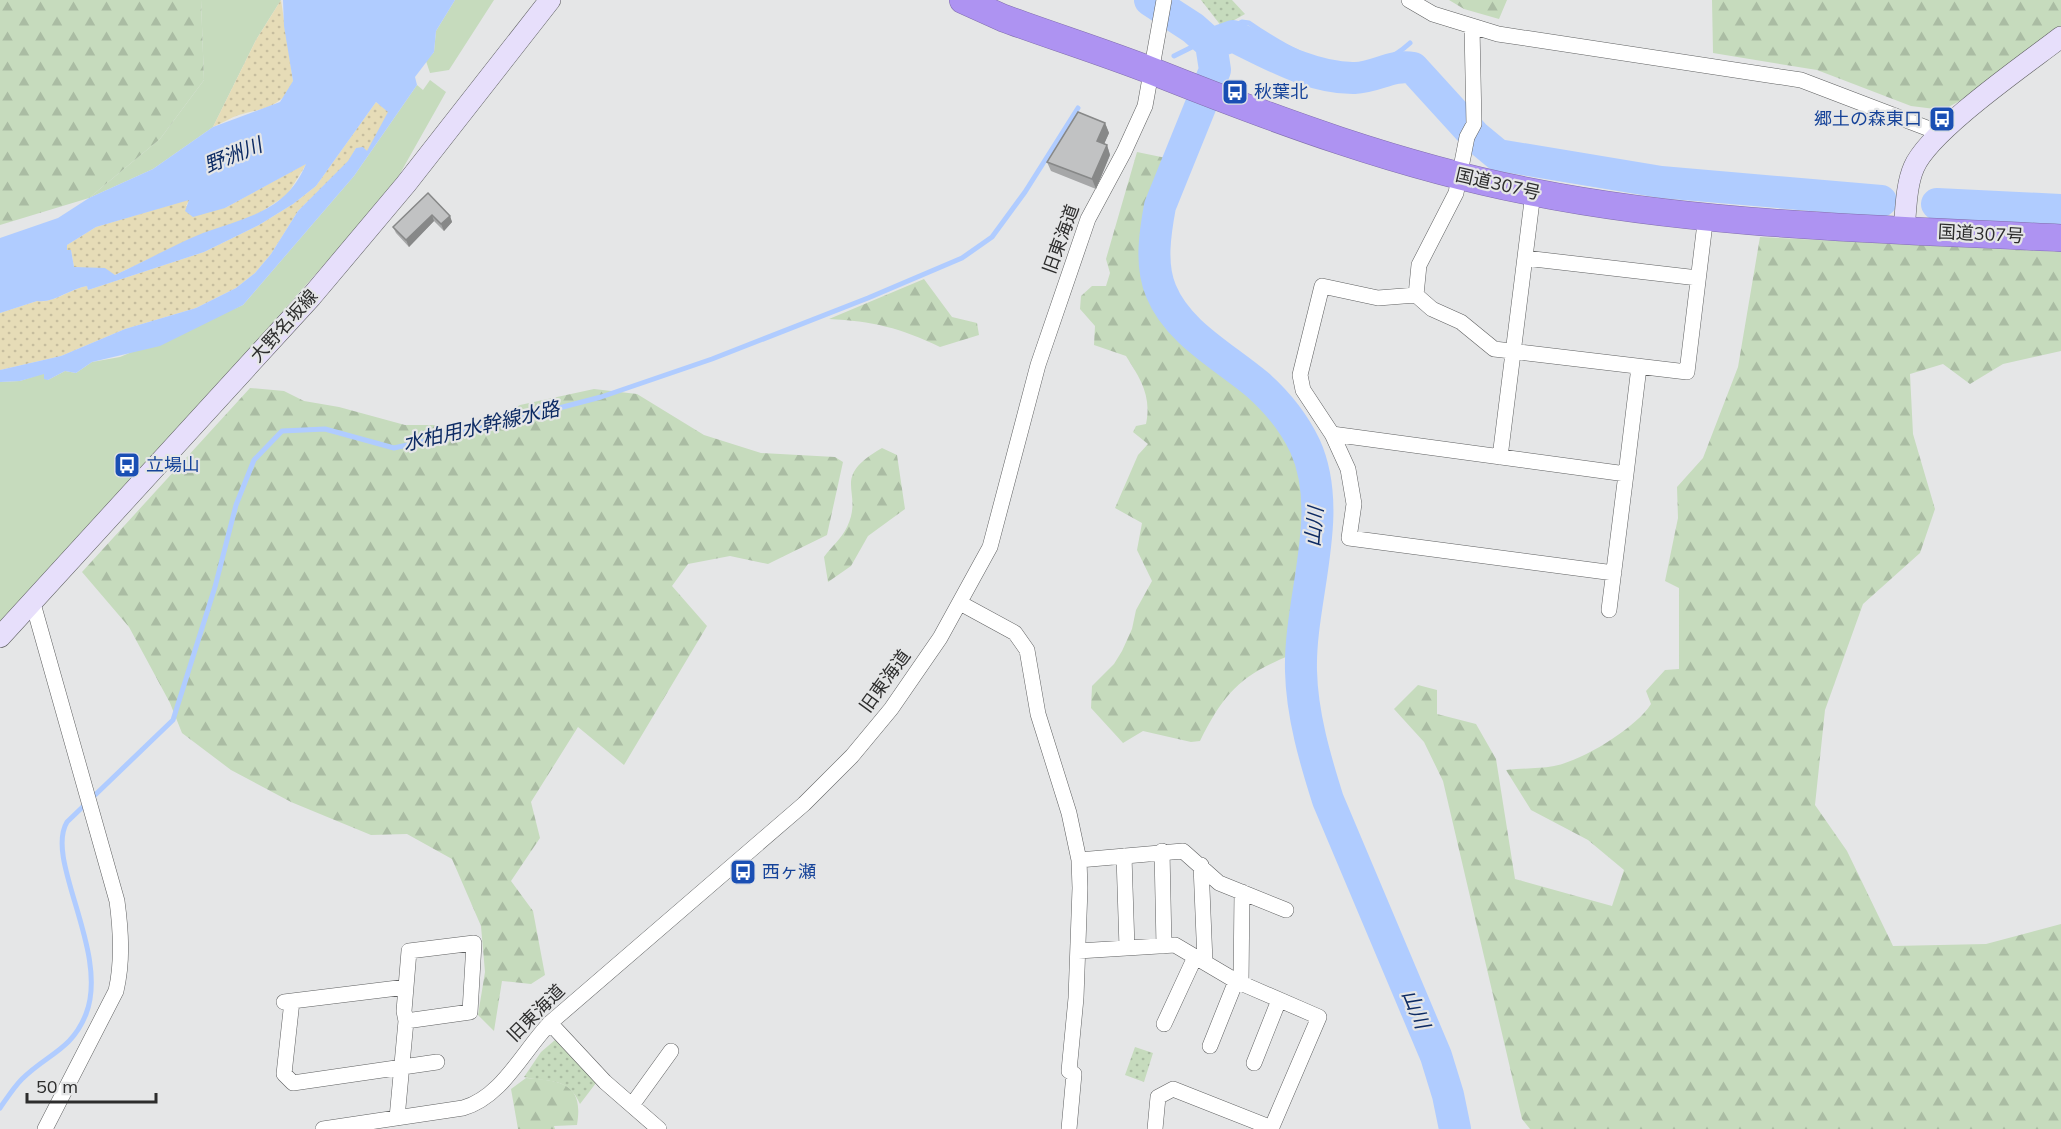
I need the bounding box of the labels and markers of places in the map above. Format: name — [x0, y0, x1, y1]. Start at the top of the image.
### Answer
bus stop icon: 秋葉北 — [1220, 77, 1250, 107]
place label: 秋葉北 — [1254, 80, 1308, 103]
bus stop icon: 郷土の森東口 — [1927, 104, 1957, 134]
place label: 郷土の森東口 — [1814, 107, 1922, 130]
bus stop icon: 立場山 — [112, 450, 142, 480]
place label: 立場山 — [146, 453, 200, 476]
bus stop icon: 西ヶ瀬 — [728, 857, 758, 887]
place label: 西ヶ瀬 — [762, 860, 816, 883]

